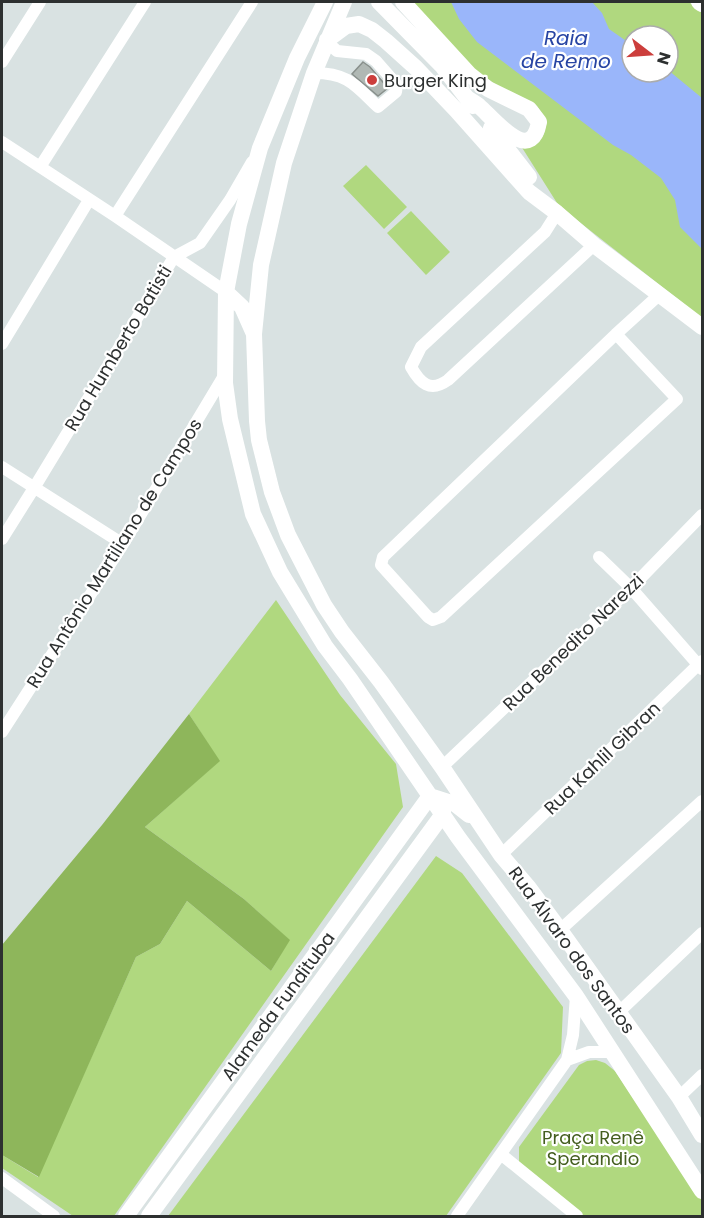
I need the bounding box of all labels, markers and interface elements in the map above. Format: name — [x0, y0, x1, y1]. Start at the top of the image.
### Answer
water label: Raia de Remo — [521, 24, 611, 75]
north arrow — [620, 24, 680, 84]
text: N — [651, 49, 677, 67]
place label: Burger King — [384, 68, 487, 93]
marker: Burger King — [365, 73, 379, 87]
street label: Rua Humberto Batisti — [59, 260, 177, 436]
street label: Rua Antônio Martiliano de Campos — [20, 413, 208, 693]
street label: Rua Benedito Narezzi — [497, 568, 649, 716]
street label: Rua Kahlil Gibran — [538, 696, 666, 820]
street label: Rua Álvaro dos Santos — [503, 861, 641, 1039]
street label: Alameda Fundituba — [215, 926, 341, 1086]
park label: Praça Renê Sperandio — [542, 1125, 644, 1171]

